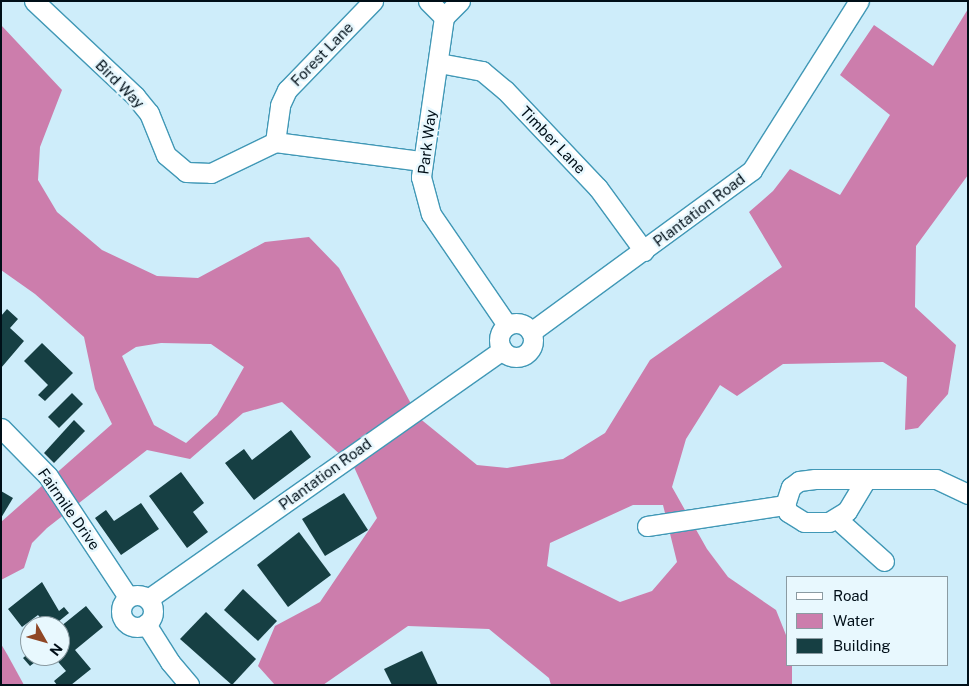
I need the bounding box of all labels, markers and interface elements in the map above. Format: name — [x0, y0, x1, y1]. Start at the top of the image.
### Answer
street label: Forest Lane — [287, 18, 357, 90]
street label: Bird Way — [92, 56, 148, 112]
street label: Timber Lane — [516, 103, 590, 177]
street label: Park Way — [414, 108, 440, 176]
street label: Plantation Road — [650, 170, 748, 250]
street label: Plantation Road — [275, 434, 375, 514]
street label: Fairmile Drive — [34, 465, 104, 553]
legend — [786, 576, 949, 666]
text: Road — [833, 587, 869, 604]
text: Water — [833, 612, 875, 629]
north arrow — [20, 616, 70, 666]
text: Building — [833, 637, 891, 654]
text: N — [46, 640, 66, 659]

